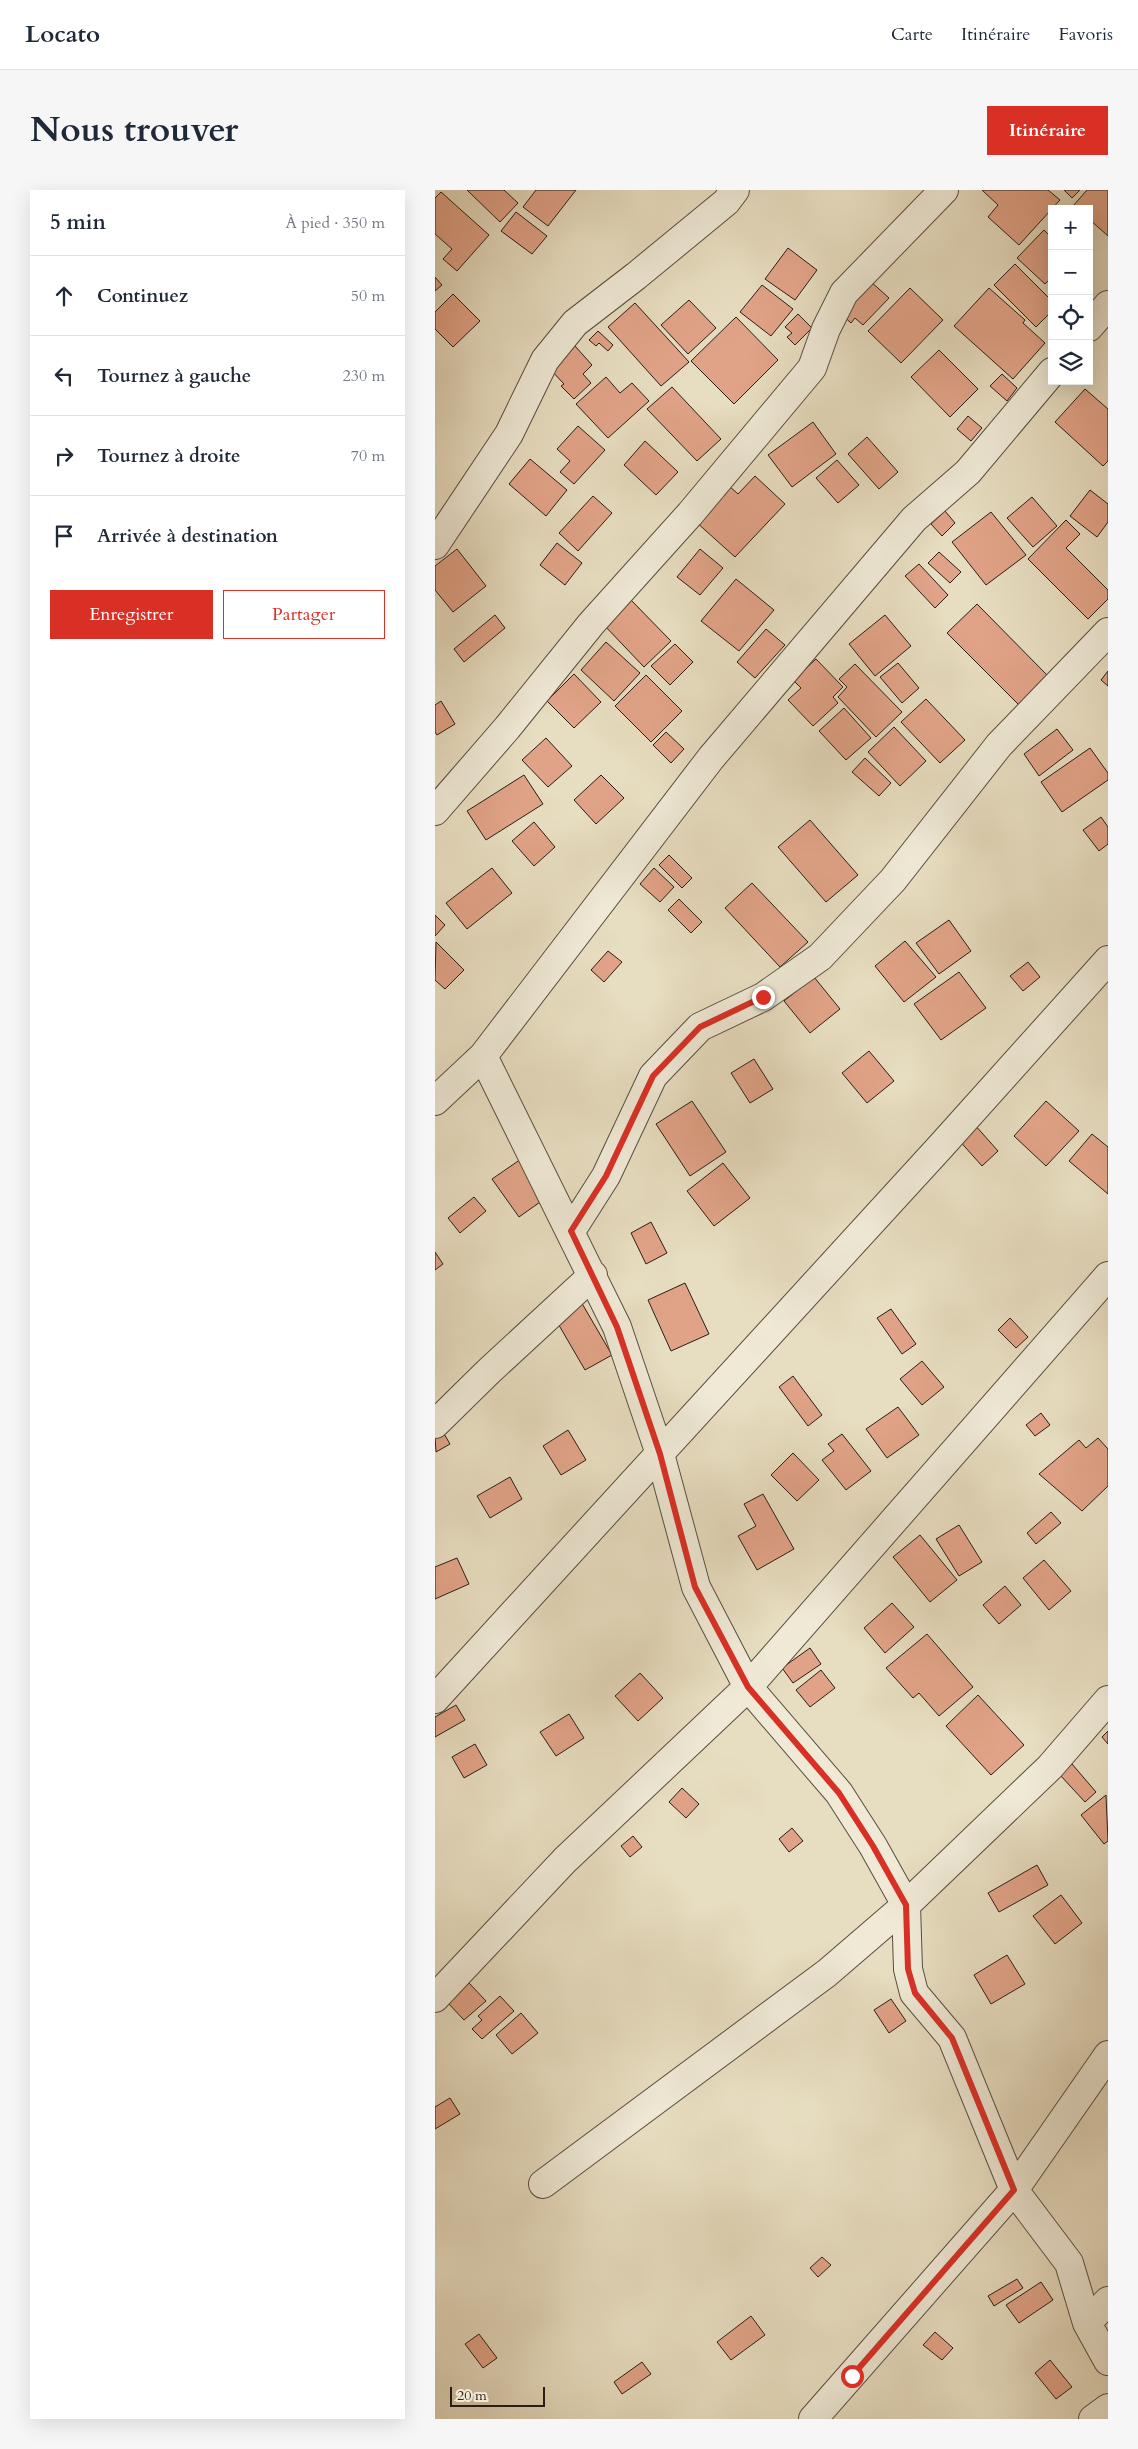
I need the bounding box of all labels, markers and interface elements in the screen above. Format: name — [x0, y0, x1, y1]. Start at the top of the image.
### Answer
text: Locato — [25, 18, 100, 51]
text: Carte — [891, 22, 933, 47]
text: Itinéraire — [961, 22, 1030, 47]
text: Favoris — [1058, 22, 1113, 47]
text: Nous trouver — [30, 106, 238, 154]
button: Itinéraire — [987, 106, 1108, 155]
map controls — [1048, 205, 1093, 385]
button: + — [1048, 205, 1093, 250]
text: 5 min — [50, 208, 106, 237]
text: À pied · 350 m — [285, 212, 385, 234]
button: − — [1048, 250, 1093, 295]
icon: ahead — [50, 282, 78, 310]
text: Continuez — [97, 283, 188, 309]
text: 50 m — [351, 285, 385, 307]
button: locate — [1048, 295, 1093, 340]
button: layers — [1048, 340, 1093, 385]
icon: left — [50, 362, 78, 390]
text: Tournez à gauche — [97, 363, 251, 389]
text: 230 m — [343, 365, 385, 387]
icon: right — [50, 442, 78, 470]
text: Tournez à droite — [97, 443, 240, 469]
text: 70 m — [351, 445, 385, 467]
icon: arrive — [50, 522, 78, 550]
text: Arrivée à destination — [97, 523, 278, 549]
button: Enregistrer — [50, 590, 213, 639]
button: Partager — [223, 590, 385, 639]
route end — [752, 986, 775, 1009]
route start — [841, 2365, 864, 2388]
scale bar — [450, 2384, 545, 2407]
text: 20 m — [457, 2386, 487, 2405]

